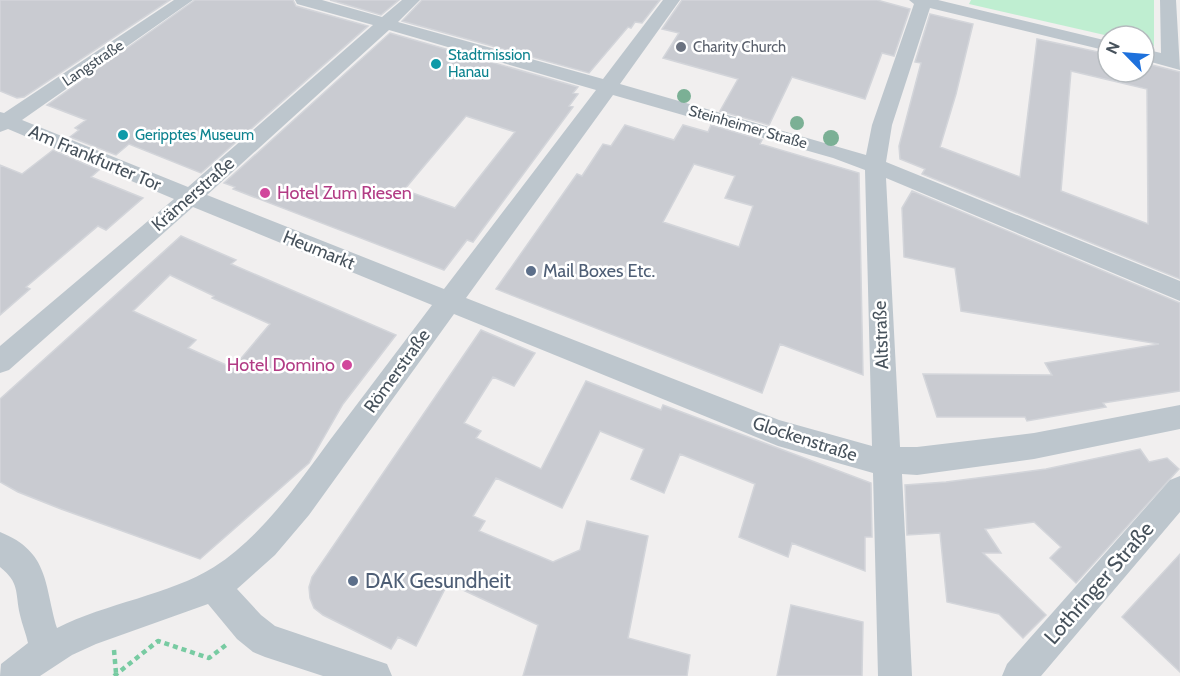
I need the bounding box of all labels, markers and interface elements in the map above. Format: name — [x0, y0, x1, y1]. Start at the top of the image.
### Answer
north arrow — [1096, 24, 1156, 84]
street label: Langstraße — [59, 36, 127, 90]
place label: Charity Church — [693, 38, 786, 56]
text: N — [1102, 39, 1124, 57]
marker: Charity Church — [674, 40, 688, 54]
place label: Stadtmission Hanau — [448, 46, 531, 81]
marker: Stadtmission Hanau — [429, 57, 443, 71]
street label: Steinheimer Straße — [687, 101, 810, 153]
street label: Am Frankfurter Tor — [26, 120, 165, 196]
place label: Geripptes Museum — [135, 126, 254, 144]
marker: Geripptes Museum — [116, 128, 130, 142]
street label: Krämerstraße — [147, 152, 239, 236]
place label: Hotel Zum Riesen — [277, 182, 412, 204]
marker: Hotel Zum Riesen — [258, 186, 272, 200]
street label: Heumarkt — [280, 226, 358, 274]
place label: Mail Boxes Etc. — [543, 260, 655, 282]
marker: Mail Boxes Etc. — [524, 264, 538, 278]
street label: Altstraße — [869, 300, 893, 370]
street label: Römerstraße — [359, 325, 435, 417]
place label: Hotel Domino — [227, 354, 335, 376]
marker: Hotel Domino — [340, 358, 354, 372]
street label: Glockenstraße — [750, 412, 860, 466]
street label: Lothringer Straße — [1039, 516, 1159, 649]
place label: DAK Gesundheit — [365, 568, 511, 593]
marker: DAK Gesundheit — [346, 574, 360, 588]

